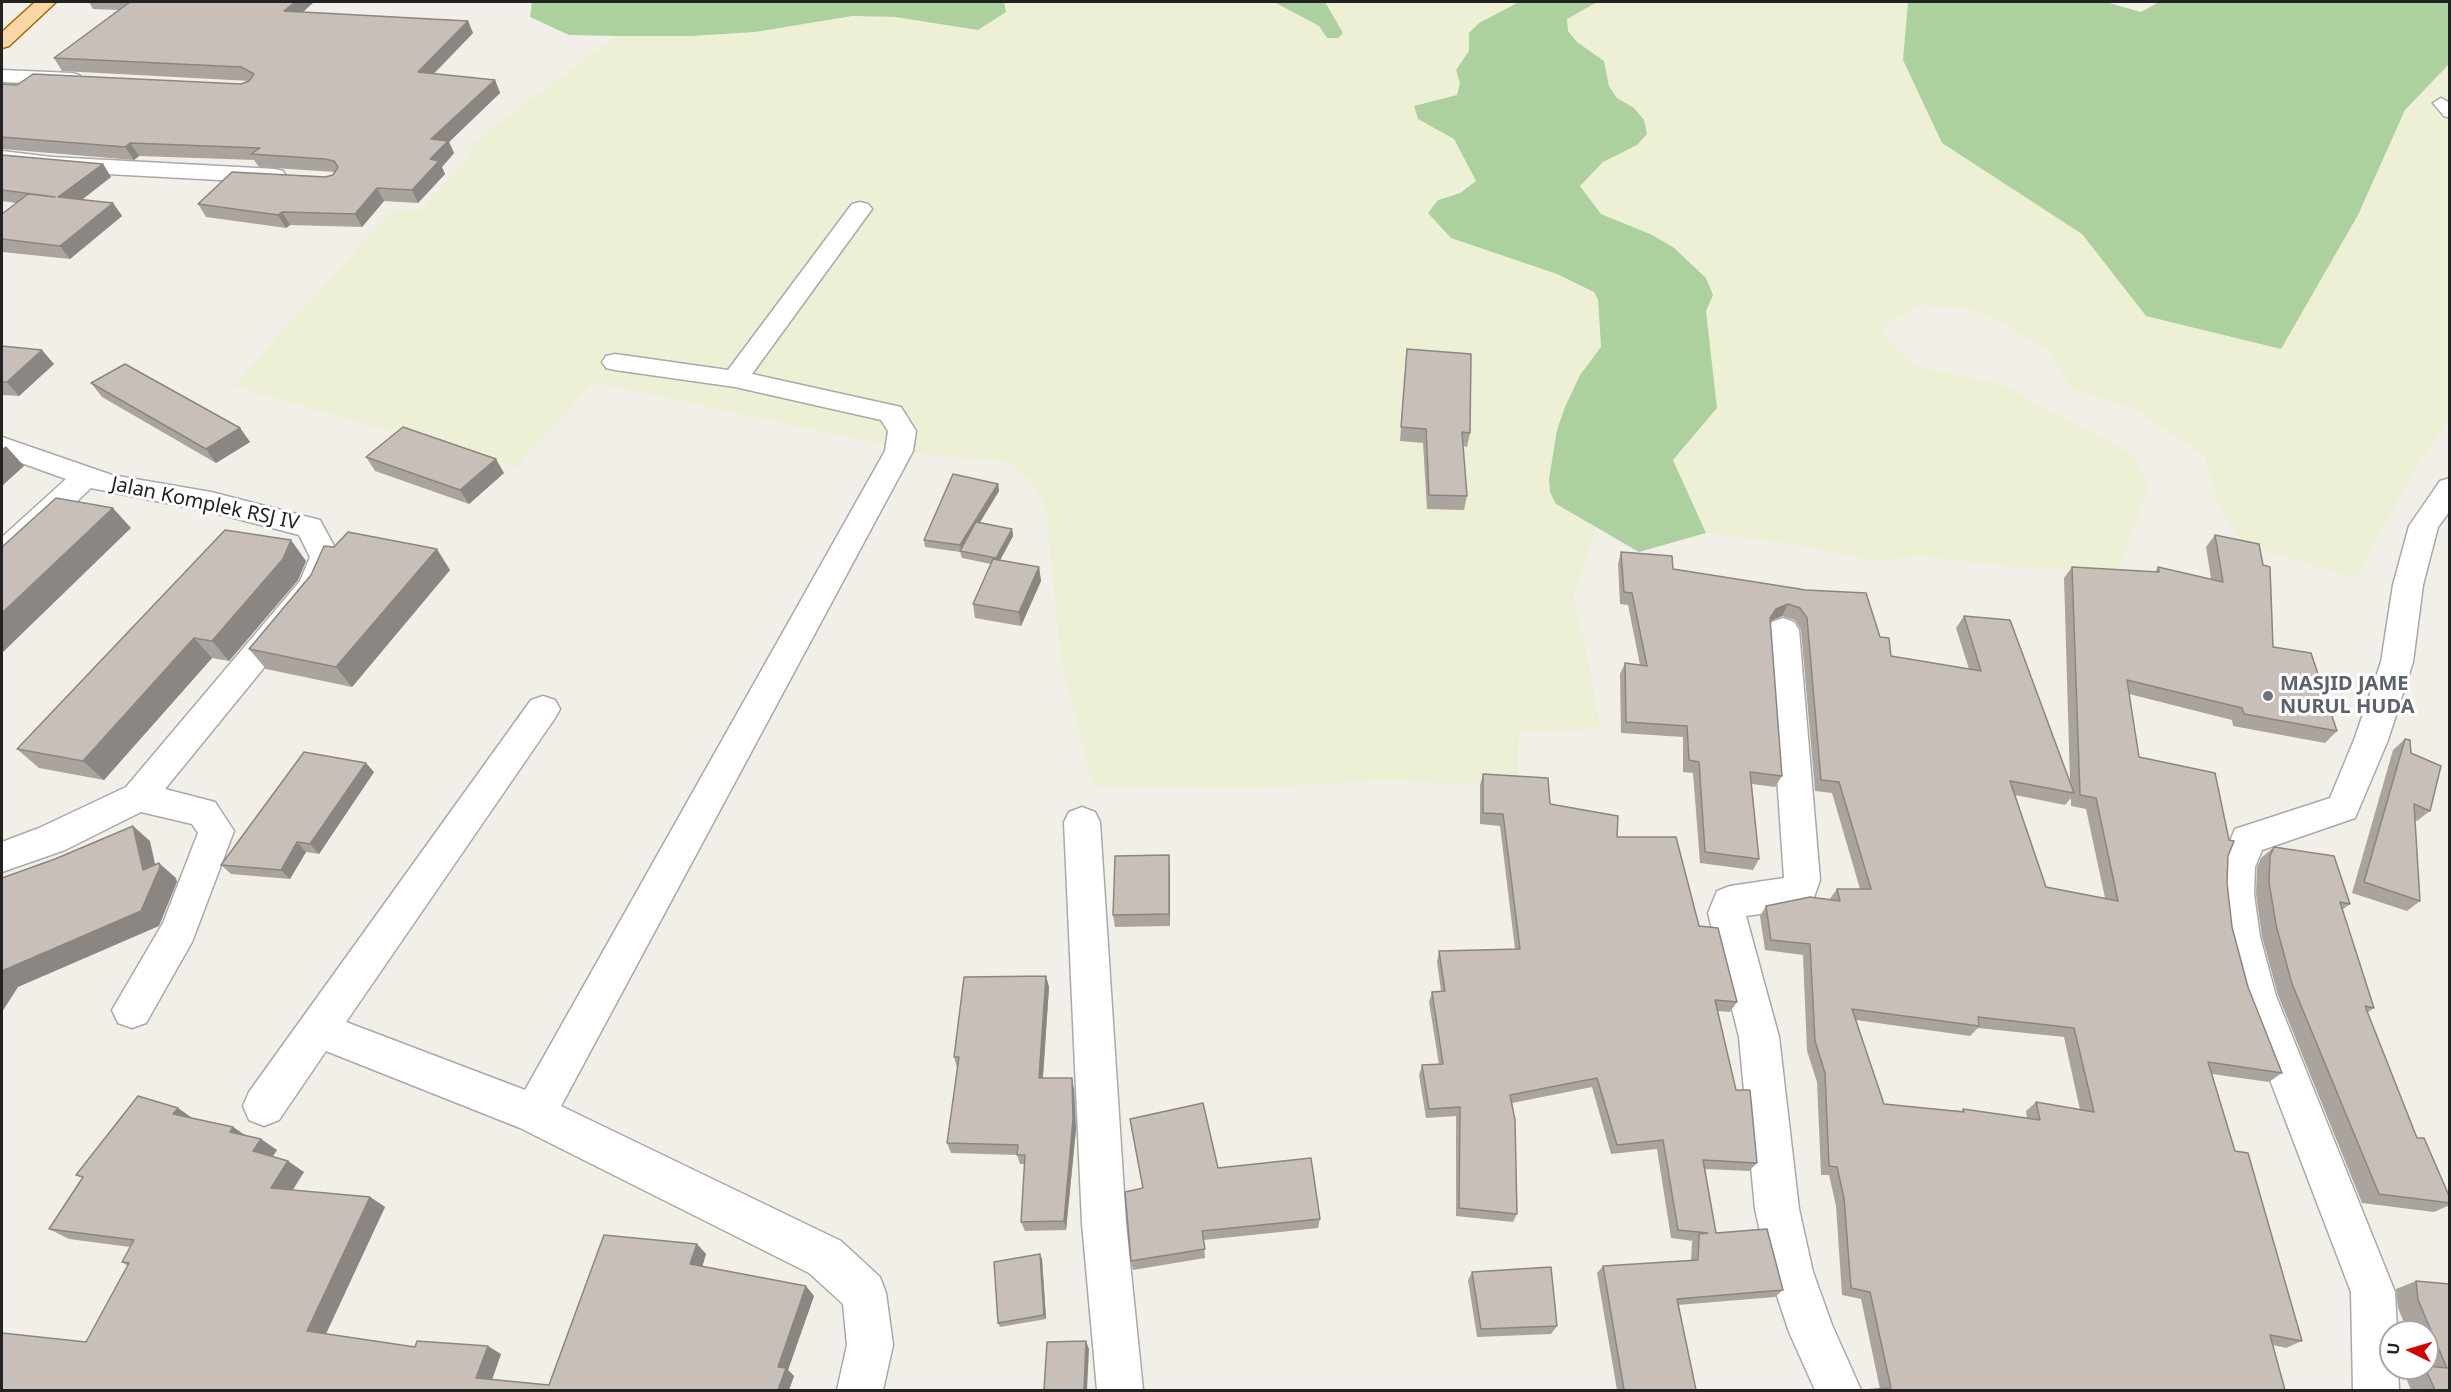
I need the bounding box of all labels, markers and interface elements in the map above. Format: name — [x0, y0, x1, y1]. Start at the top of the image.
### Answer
street label: Jalan Komplek RSJ IV — [109, 472, 301, 536]
place label: MASJID JAME NURUL HUDA — [2280, 672, 2414, 719]
marker: MASJID JAME NURUL HUDA — [2261, 689, 2275, 703]
north arrow — [2379, 1320, 2439, 1380]
text: U — [2382, 1342, 2405, 1356]

